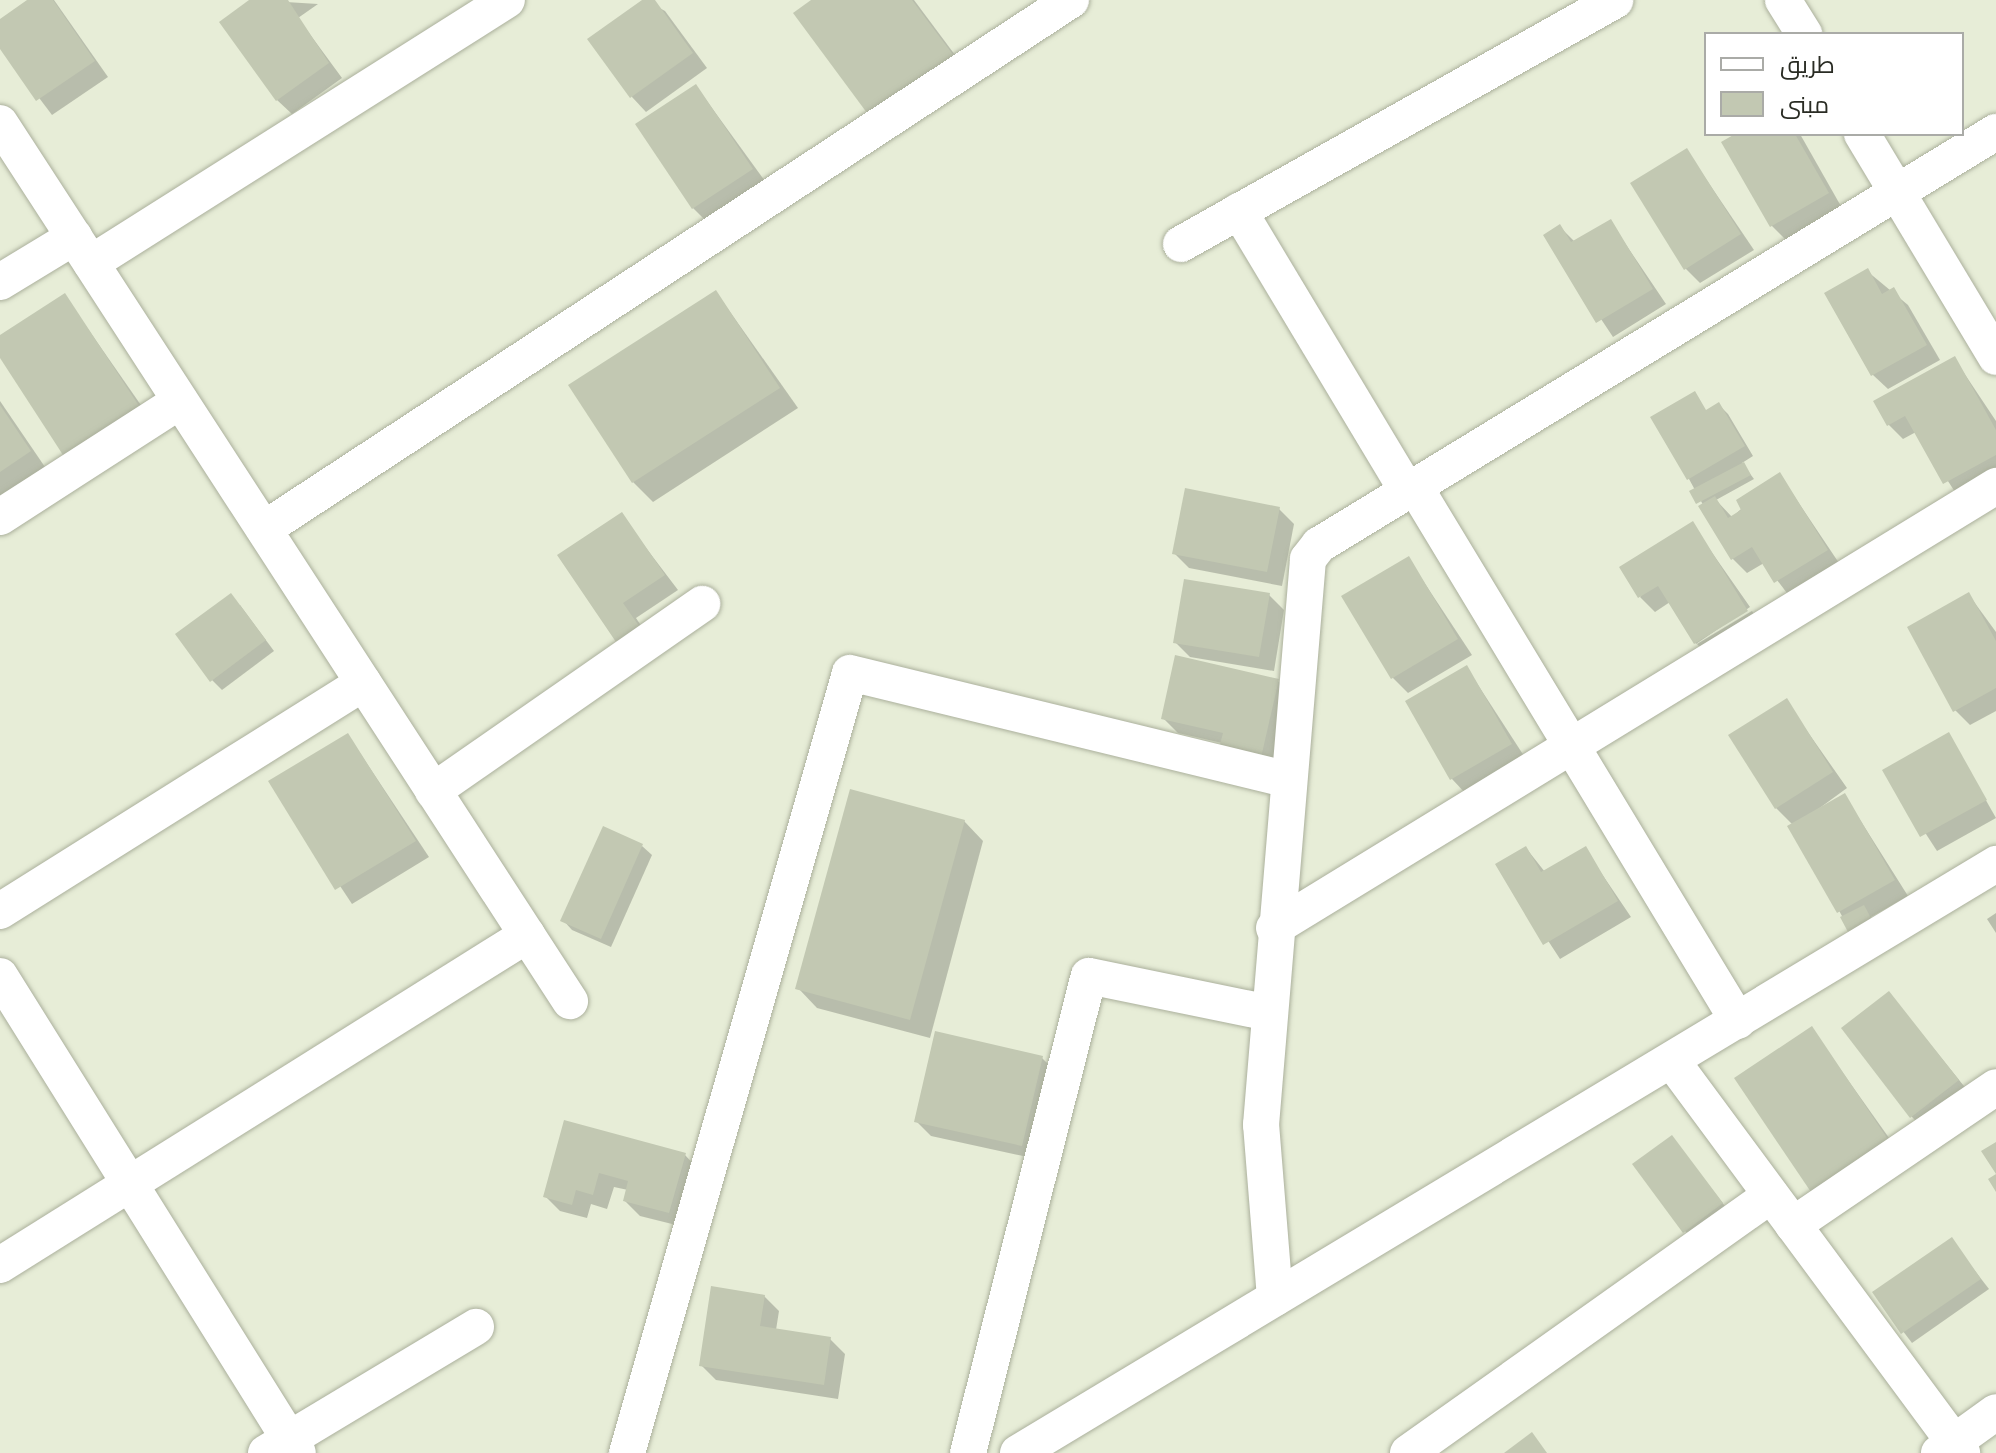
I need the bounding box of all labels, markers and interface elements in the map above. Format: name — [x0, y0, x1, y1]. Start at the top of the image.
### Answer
legend — [1704, 32, 1964, 136]
text: طريق — [1780, 49, 1835, 80]
text: مبنى — [1780, 89, 1829, 120]

